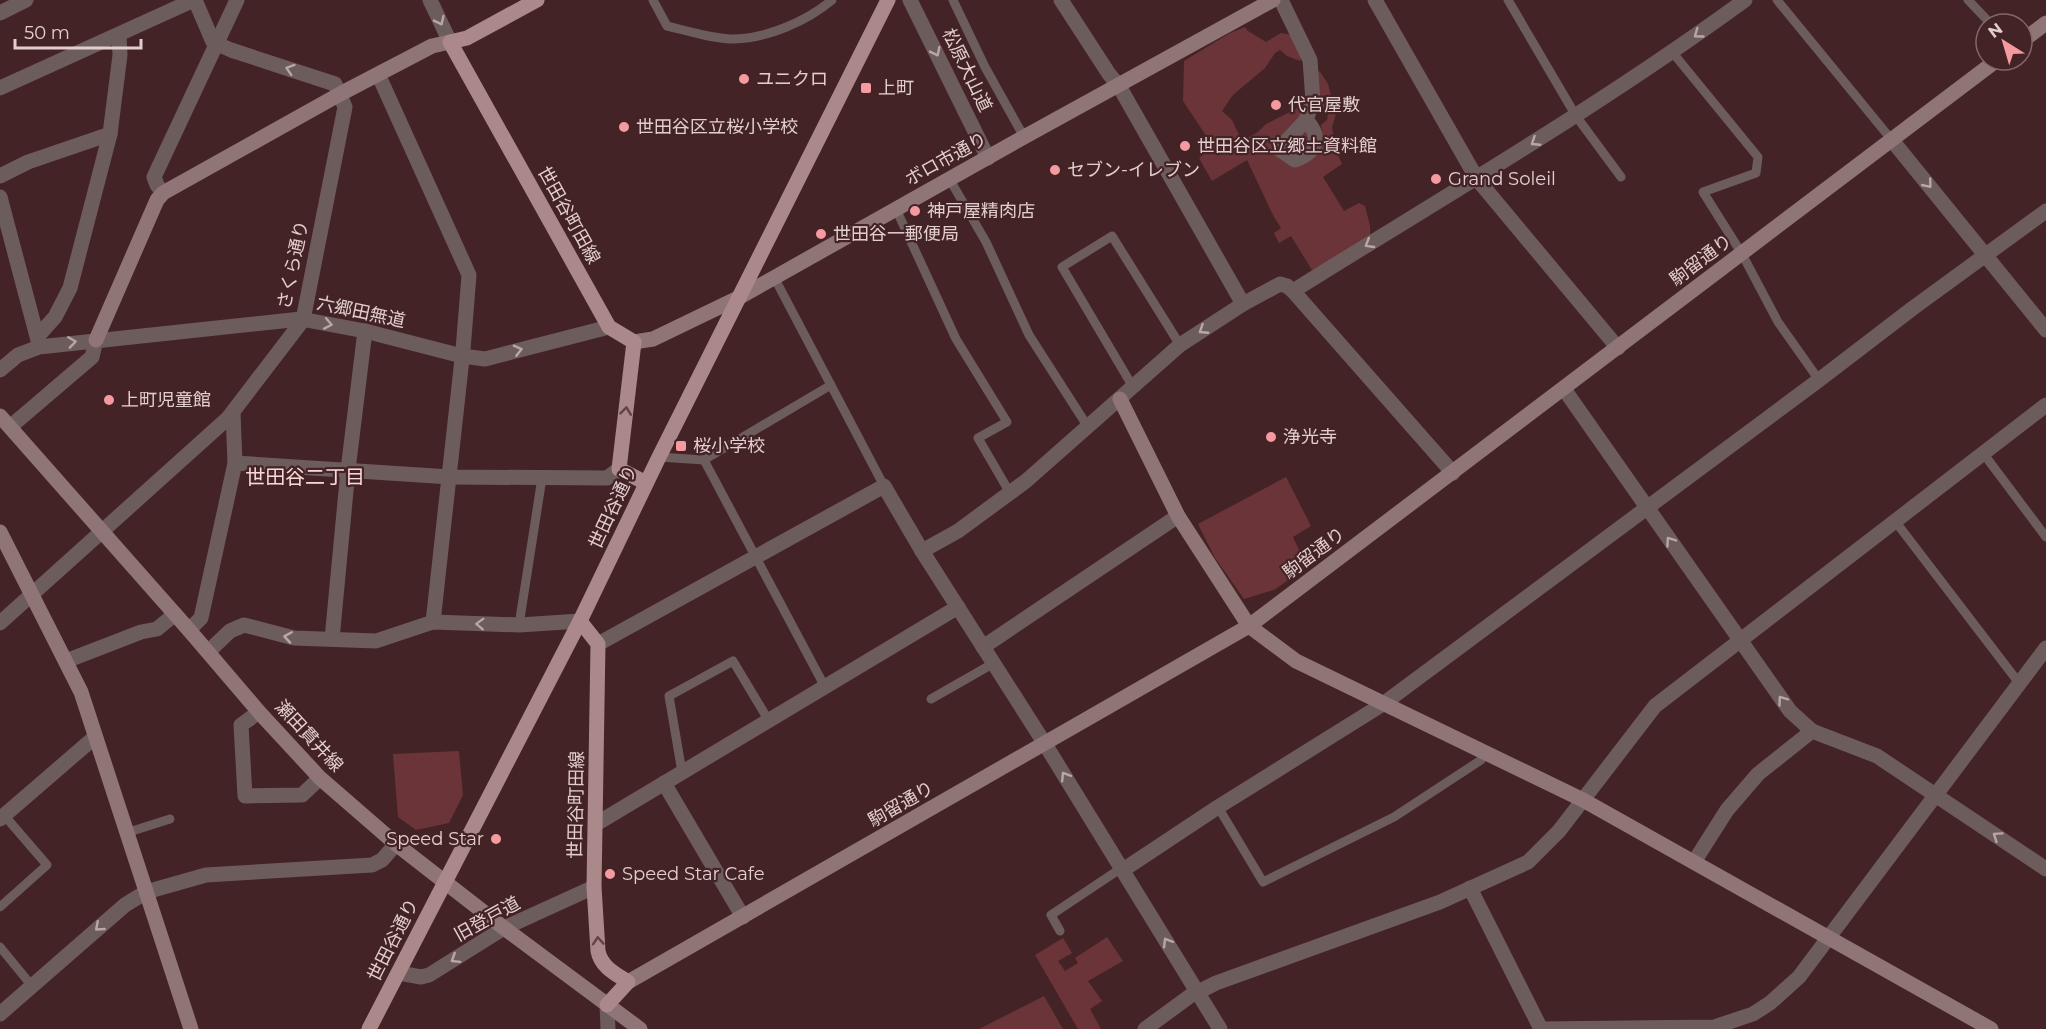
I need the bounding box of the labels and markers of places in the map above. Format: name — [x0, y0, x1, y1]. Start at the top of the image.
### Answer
place label: ユニクロ — [756, 68, 828, 90]
marker: ユニクロ — [737, 72, 751, 86]
place label: 上町 — [878, 77, 914, 99]
marker: 上町 — [859, 81, 873, 95]
place label: 代官屋敷 — [1288, 94, 1360, 116]
marker: 代官屋敷 — [1269, 98, 1283, 112]
place label: 世田谷区立桜小学校 — [636, 116, 798, 138]
marker: 世田谷区立桜小学校 — [617, 120, 631, 134]
place label: 世田谷区立郷土資料館 — [1197, 135, 1377, 157]
marker: 世田谷区立郷土資料館 — [1178, 139, 1192, 153]
place label: セブン-イレブン — [1067, 159, 1200, 181]
marker: セブン-イレブン — [1048, 163, 1062, 177]
place label: Grand Soleil — [1448, 168, 1556, 190]
marker: Grand Soleil — [1429, 172, 1443, 186]
place label: 神戸屋精肉店 — [927, 200, 1035, 222]
marker: 神戸屋精肉店 — [908, 204, 922, 218]
place label: 世田谷一郵便局 — [833, 223, 959, 245]
marker: 世田谷一郵便局 — [814, 227, 828, 241]
place label: 上町児童館 — [121, 389, 211, 411]
marker: 上町児童館 — [102, 393, 116, 407]
place label: 浄光寺 — [1283, 426, 1337, 448]
marker: 浄光寺 — [1264, 430, 1278, 444]
place label: 桜小学校 — [693, 435, 765, 457]
marker: 桜小学校 — [674, 439, 688, 453]
place label: Speed Star — [386, 828, 484, 850]
marker: Speed Star — [489, 832, 503, 846]
place label: Speed Star Cafe — [622, 863, 765, 885]
marker: Speed Star Cafe — [603, 867, 617, 881]

